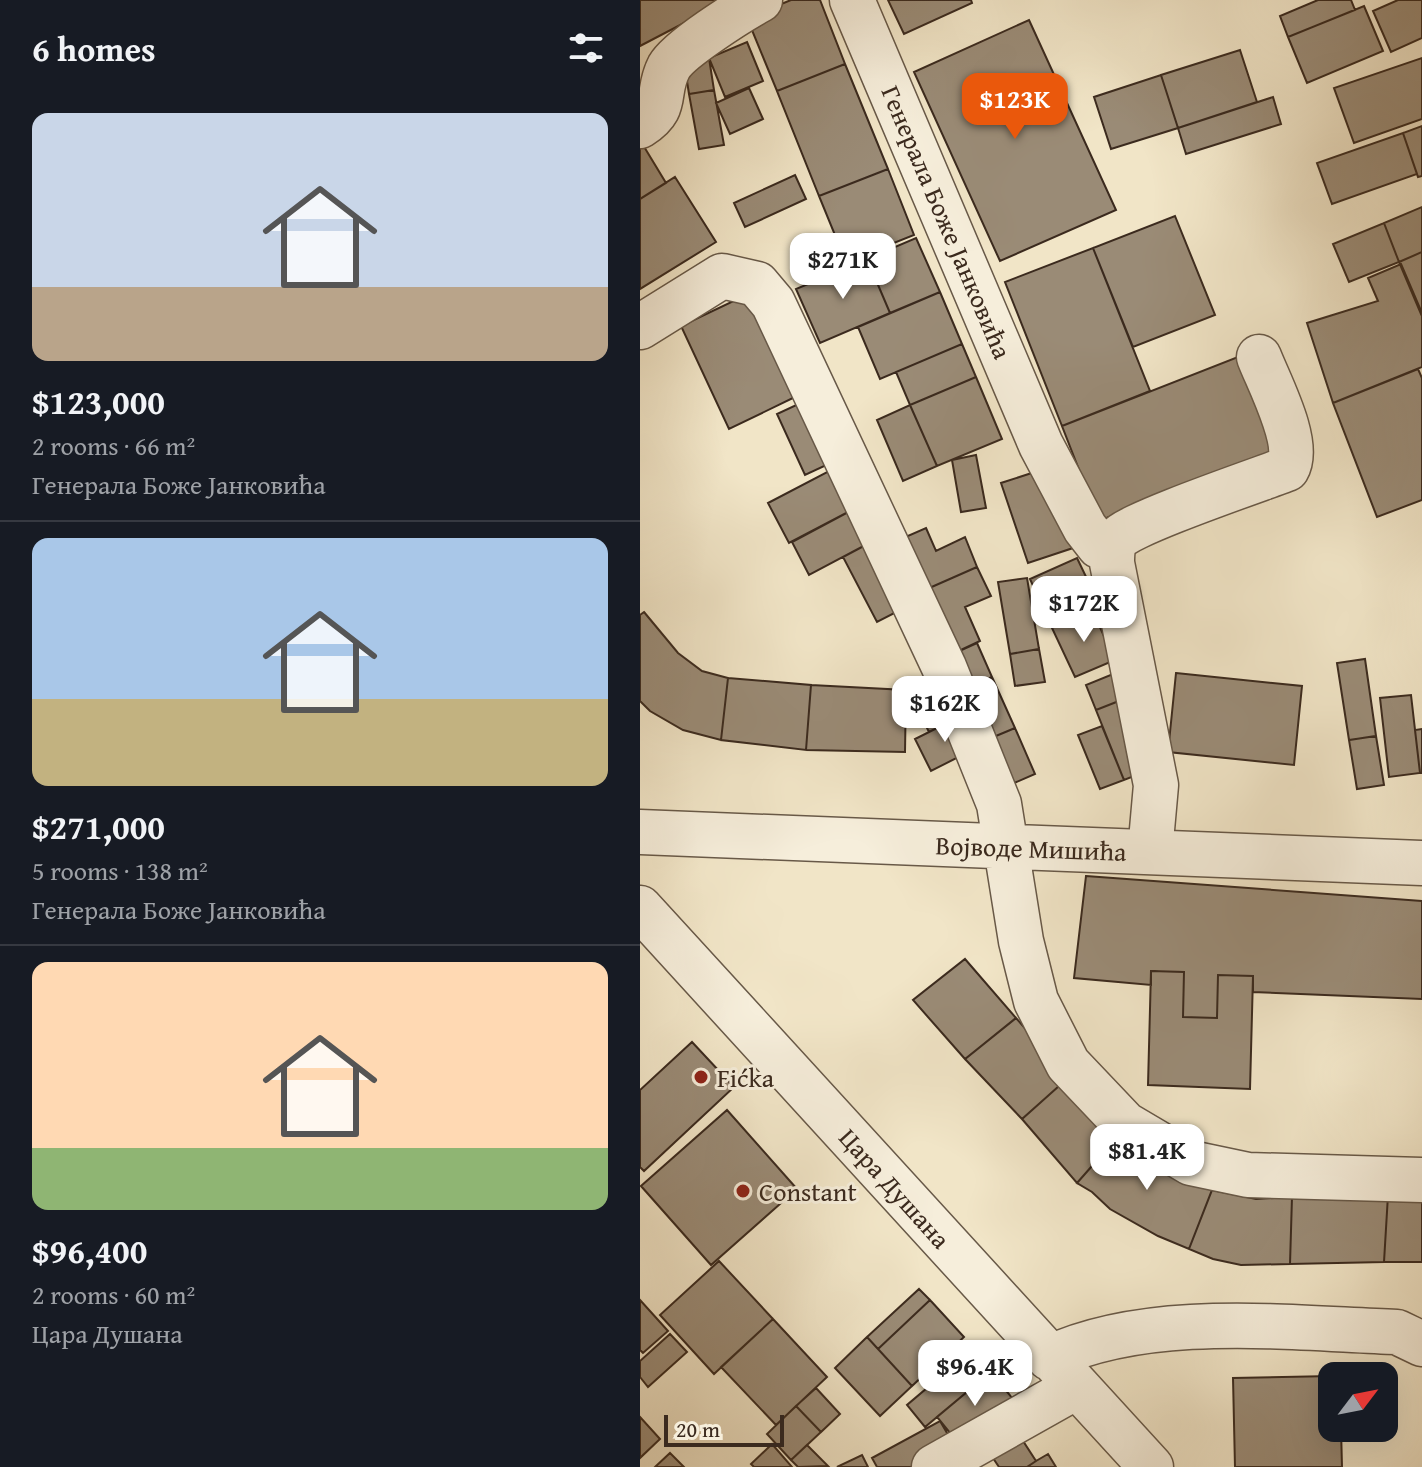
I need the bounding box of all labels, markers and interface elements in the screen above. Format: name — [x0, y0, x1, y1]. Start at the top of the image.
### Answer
text: 6 homes — [32, 24, 156, 73]
icon: filters — [564, 26, 608, 70]
pin: $123K — [959, 73, 1071, 141]
street label: Генерала Боже Јанковића — [872, 79, 1023, 365]
text: $123K — [980, 79, 1050, 118]
icon: home — [248, 165, 392, 309]
pin: $271K — [787, 233, 899, 301]
text: $271K — [808, 239, 878, 278]
text: $123,000 — [32, 377, 165, 426]
text: 2 rooms · 66 m² — [32, 426, 195, 465]
text: Генерала Боже Јанковића — [32, 465, 326, 504]
pin: $172K — [1028, 576, 1140, 644]
text: $172K — [1049, 582, 1119, 621]
icon: home — [248, 590, 392, 734]
pin: $162K — [889, 676, 1001, 744]
text: $162K — [910, 682, 980, 721]
text: $271,000 — [32, 802, 165, 851]
street label: Војводе Мишића — [935, 825, 1128, 871]
text: 5 rooms · 138 m² — [32, 851, 208, 890]
text: Генерала Боже Јанковића — [32, 890, 326, 929]
icon: home — [248, 1014, 392, 1158]
place label: Fićka — [717, 1058, 775, 1097]
marker: Fićka — [692, 1068, 710, 1086]
street label: Цара Душана — [830, 1119, 960, 1257]
pin: $81.4K — [1082, 1124, 1212, 1192]
text: $81.4K — [1108, 1130, 1186, 1169]
place label: Constant — [759, 1172, 857, 1211]
marker: Constant — [734, 1182, 752, 1200]
text: $96,400 — [32, 1226, 147, 1275]
text: 2 rooms · 60 m² — [32, 1275, 195, 1314]
text: Цара Душана — [32, 1314, 183, 1353]
pin: $96.4K — [910, 1340, 1040, 1408]
text: $96.4K — [936, 1346, 1014, 1385]
north arrow — [1318, 1362, 1398, 1442]
map controls — [1318, 1362, 1398, 1442]
scale bar — [664, 1411, 784, 1447]
text: 20 m — [676, 1413, 720, 1445]

